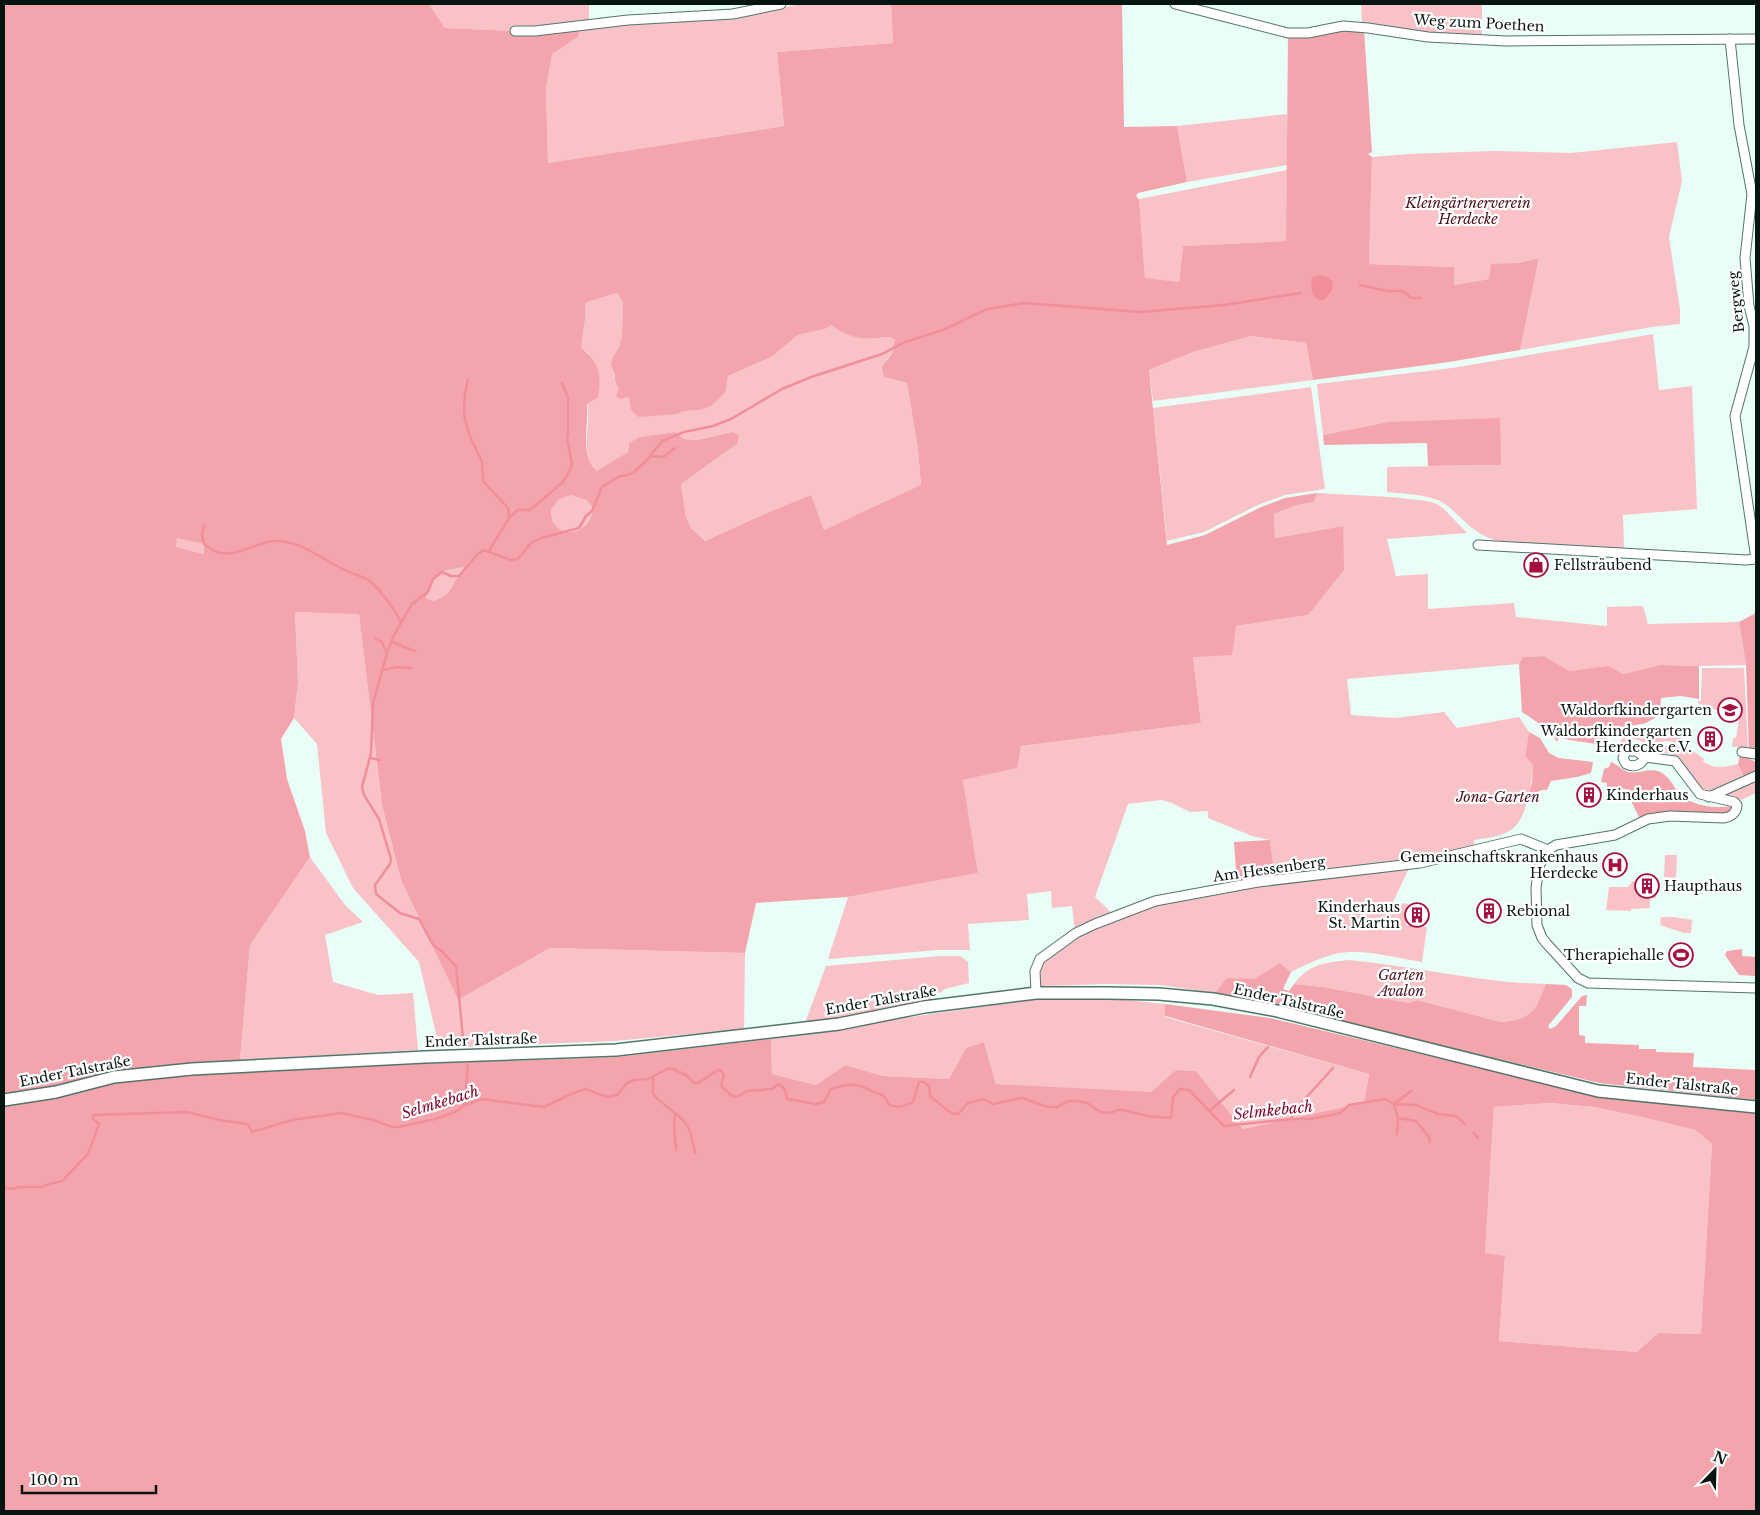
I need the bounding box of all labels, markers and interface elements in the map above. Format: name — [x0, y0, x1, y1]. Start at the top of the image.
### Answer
street label: Weg zum Poethen — [1412, 11, 1545, 35]
park label: Kleingärtnerverein Herdecke — [1404, 194, 1531, 228]
street label: Bergweg — [1724, 270, 1748, 334]
shop icon: Fellsträubend — [1523, 552, 1549, 578]
place label: Fellsträubend — [1554, 556, 1652, 574]
school or university icon: Waldorfkindergarten — [1717, 697, 1743, 723]
place label: Waldorfkindergarten — [1559, 701, 1712, 719]
place label: Waldorfkindergarten Herdecke e.V. — [1539, 722, 1692, 756]
building icon: Waldorfkindergarten Herdecke e.V. — [1697, 726, 1723, 752]
building icon: Kinderhaus — [1576, 782, 1602, 808]
place label: Kinderhaus — [1606, 786, 1689, 804]
park label: Jona-Garten — [1455, 788, 1540, 806]
place label: Gemeinschaftskrankenhaus Herdecke — [1400, 848, 1598, 882]
street label: Am Hessenberg — [1211, 852, 1327, 886]
hospital icon: Gemeinschaftskrankenhaus Herdecke — [1602, 852, 1628, 878]
building icon: Haupthaus — [1634, 873, 1660, 899]
place label: Haupthaus — [1664, 877, 1742, 895]
place label: Kinderhaus St. Martin — [1317, 898, 1400, 932]
building icon: Rebional — [1476, 898, 1502, 924]
building icon: Kinderhaus St. Martin — [1404, 902, 1430, 928]
place label: Rebional — [1506, 902, 1570, 920]
sports icon: Therapiehalle — [1668, 942, 1694, 968]
place label: Therapiehalle — [1564, 946, 1664, 964]
park label: Garten Avalon — [1376, 966, 1424, 1000]
street label: Ender Talstraße — [1232, 980, 1346, 1022]
street label: Ender Talstraße — [824, 981, 938, 1019]
street label: Ender Talstraße — [424, 1029, 538, 1051]
street label: Ender Talstraße — [18, 1051, 132, 1091]
street label: Ender Talstraße — [1625, 1069, 1739, 1099]
water label: Selmkebach — [399, 1081, 481, 1123]
water label: Selmkebach — [1232, 1096, 1314, 1124]
north arrow — [1690, 1445, 1740, 1495]
text: N — [1711, 1447, 1730, 1469]
scale bar — [22, 1462, 156, 1494]
text: 100 m — [30, 1470, 79, 1489]

